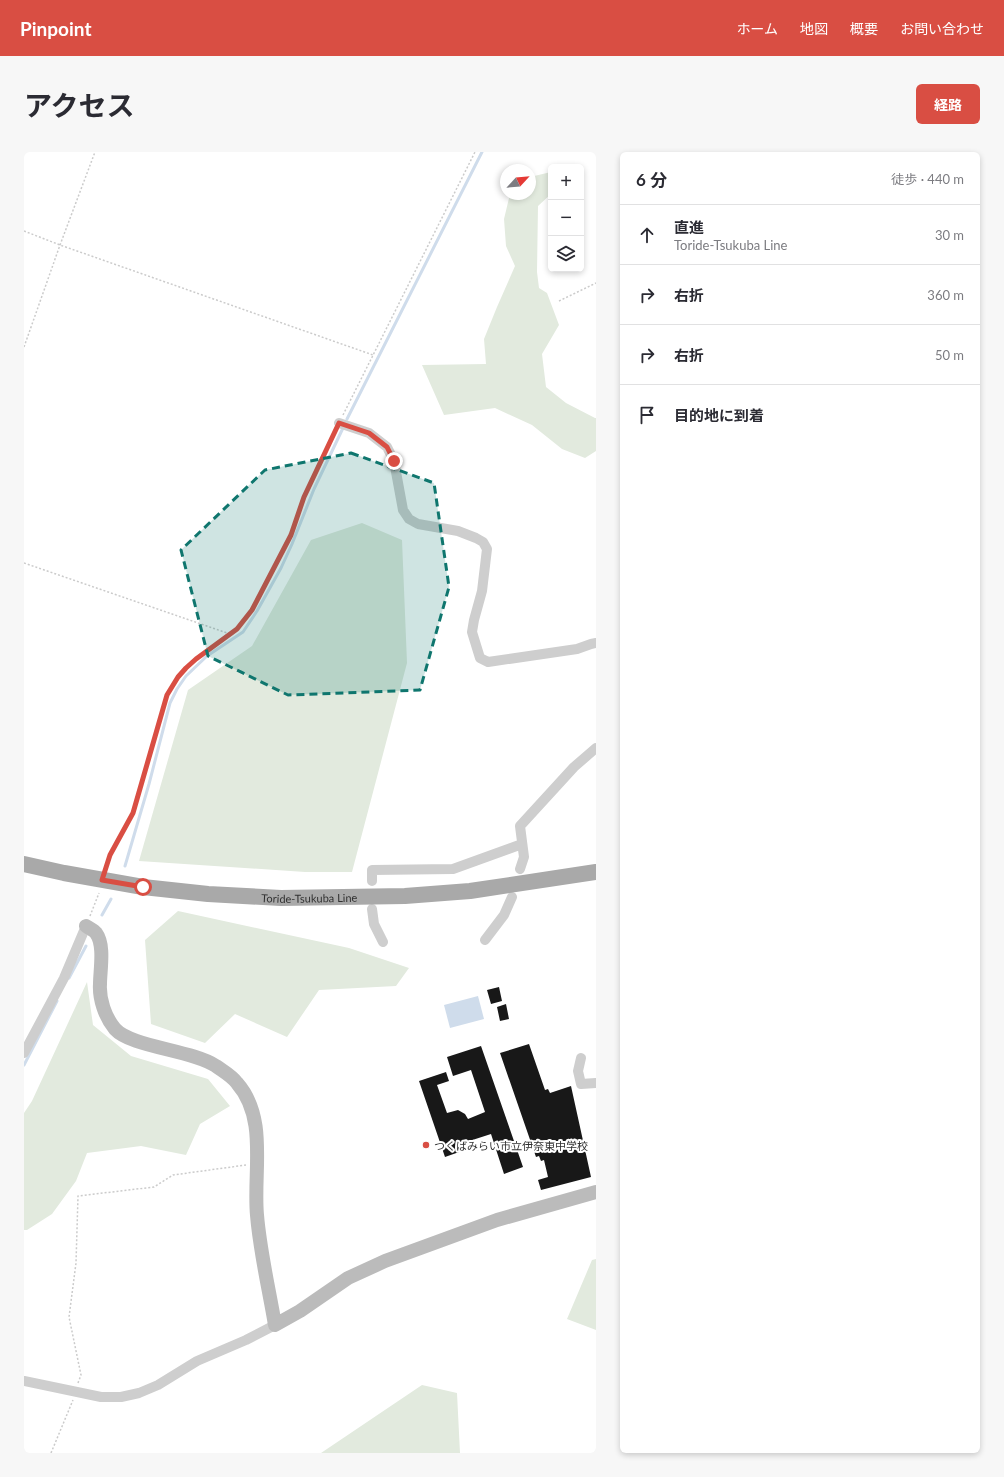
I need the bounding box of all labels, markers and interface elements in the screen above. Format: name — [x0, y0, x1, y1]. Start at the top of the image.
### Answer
text: Pinpoint — [20, 17, 91, 40]
text: ホーム — [736, 20, 778, 37]
text: 地図 — [800, 20, 828, 37]
text: 概要 — [850, 20, 878, 37]
text: お問い合わせ — [900, 20, 984, 37]
button: 経路 — [916, 84, 980, 124]
text: アクセス — [24, 88, 135, 122]
north arrow — [500, 164, 536, 200]
map controls — [548, 164, 584, 272]
button: + — [548, 164, 584, 200]
text: 6 分 — [636, 169, 667, 190]
text: 徒歩 · 440 m — [891, 171, 964, 187]
button: − — [548, 200, 584, 236]
text: 直進 — [674, 218, 704, 236]
icon: ahead — [636, 224, 658, 246]
text: 30 m — [935, 227, 964, 243]
button: layers — [548, 236, 584, 272]
text: Toride-Tsukuba Line — [674, 237, 787, 253]
icon: right — [636, 284, 658, 306]
text: 右折 — [674, 286, 704, 304]
text: 360 m — [927, 287, 964, 303]
icon: right — [636, 344, 658, 366]
text: 右折 — [674, 346, 704, 364]
text: 50 m — [935, 347, 964, 363]
icon: arrive — [636, 404, 658, 426]
text: 目的地に到着 — [674, 406, 764, 424]
route end — [385, 452, 403, 470]
route start — [134, 878, 152, 896]
street label: Toride-Tsukuba Line — [261, 890, 358, 905]
place label: つくばみらい市立伊奈東中学校 — [434, 1139, 588, 1152]
marker: つくばみらい市立伊奈東中学校 — [421, 1140, 431, 1150]

